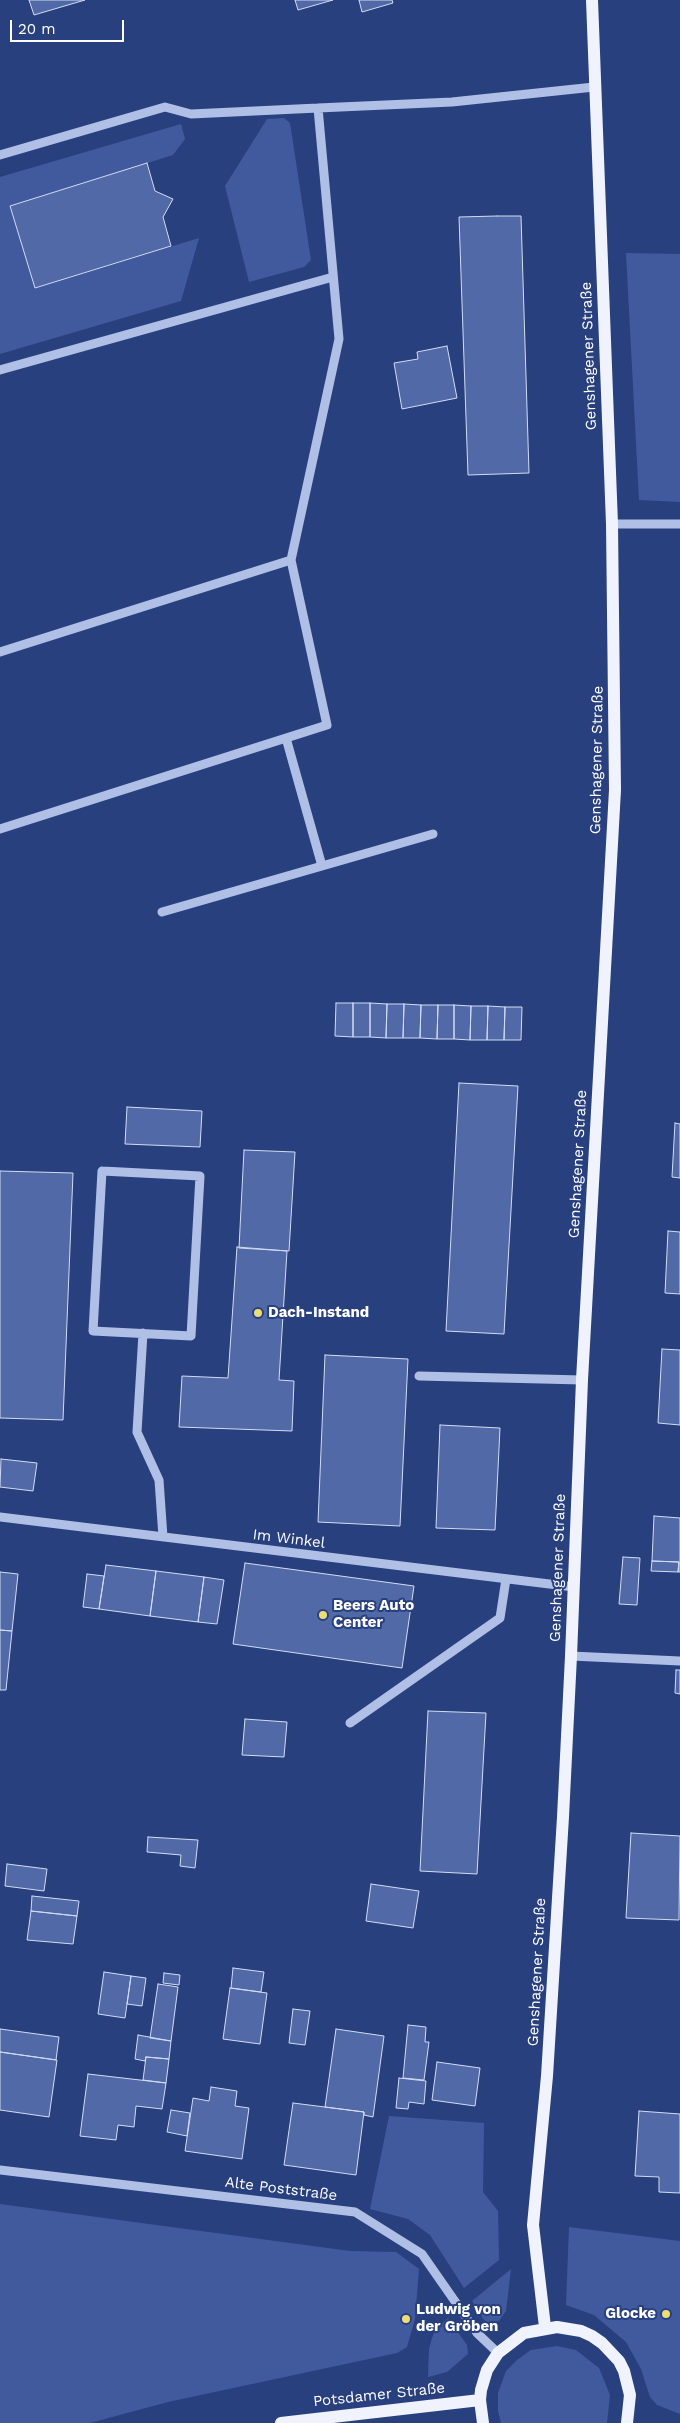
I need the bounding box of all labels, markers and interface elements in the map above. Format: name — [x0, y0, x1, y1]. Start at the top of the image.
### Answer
scale bar — [12, 10, 126, 42]
text: 20 m — [18, 20, 56, 38]
street label: Genshagener Straße — [577, 281, 601, 431]
street label: Genshagener Straße — [587, 686, 607, 834]
street label: Genshagener Straße — [565, 1089, 591, 1239]
place label: Dach-Instand — [268, 1304, 369, 1322]
marker: Dach-Instand — [252, 1307, 264, 1319]
street label: Genshagener Straße — [546, 1493, 570, 1643]
street label: Im Winkel — [252, 1526, 326, 1552]
place label: Beers Auto Center — [333, 1597, 414, 1632]
marker: Beers Auto Center — [317, 1609, 329, 1621]
street label: Genshagener Straße — [524, 1897, 550, 2047]
street label: Alte Poststraße — [224, 2173, 338, 2205]
place label: Ludwig von der Gröben — [416, 2301, 501, 2336]
place label: Glocke — [605, 2305, 656, 2323]
marker: Glocke — [660, 2308, 672, 2320]
marker: Ludwig von der Gröben — [400, 2313, 412, 2325]
street label: Potsdamer Straße — [312, 2379, 446, 2411]

